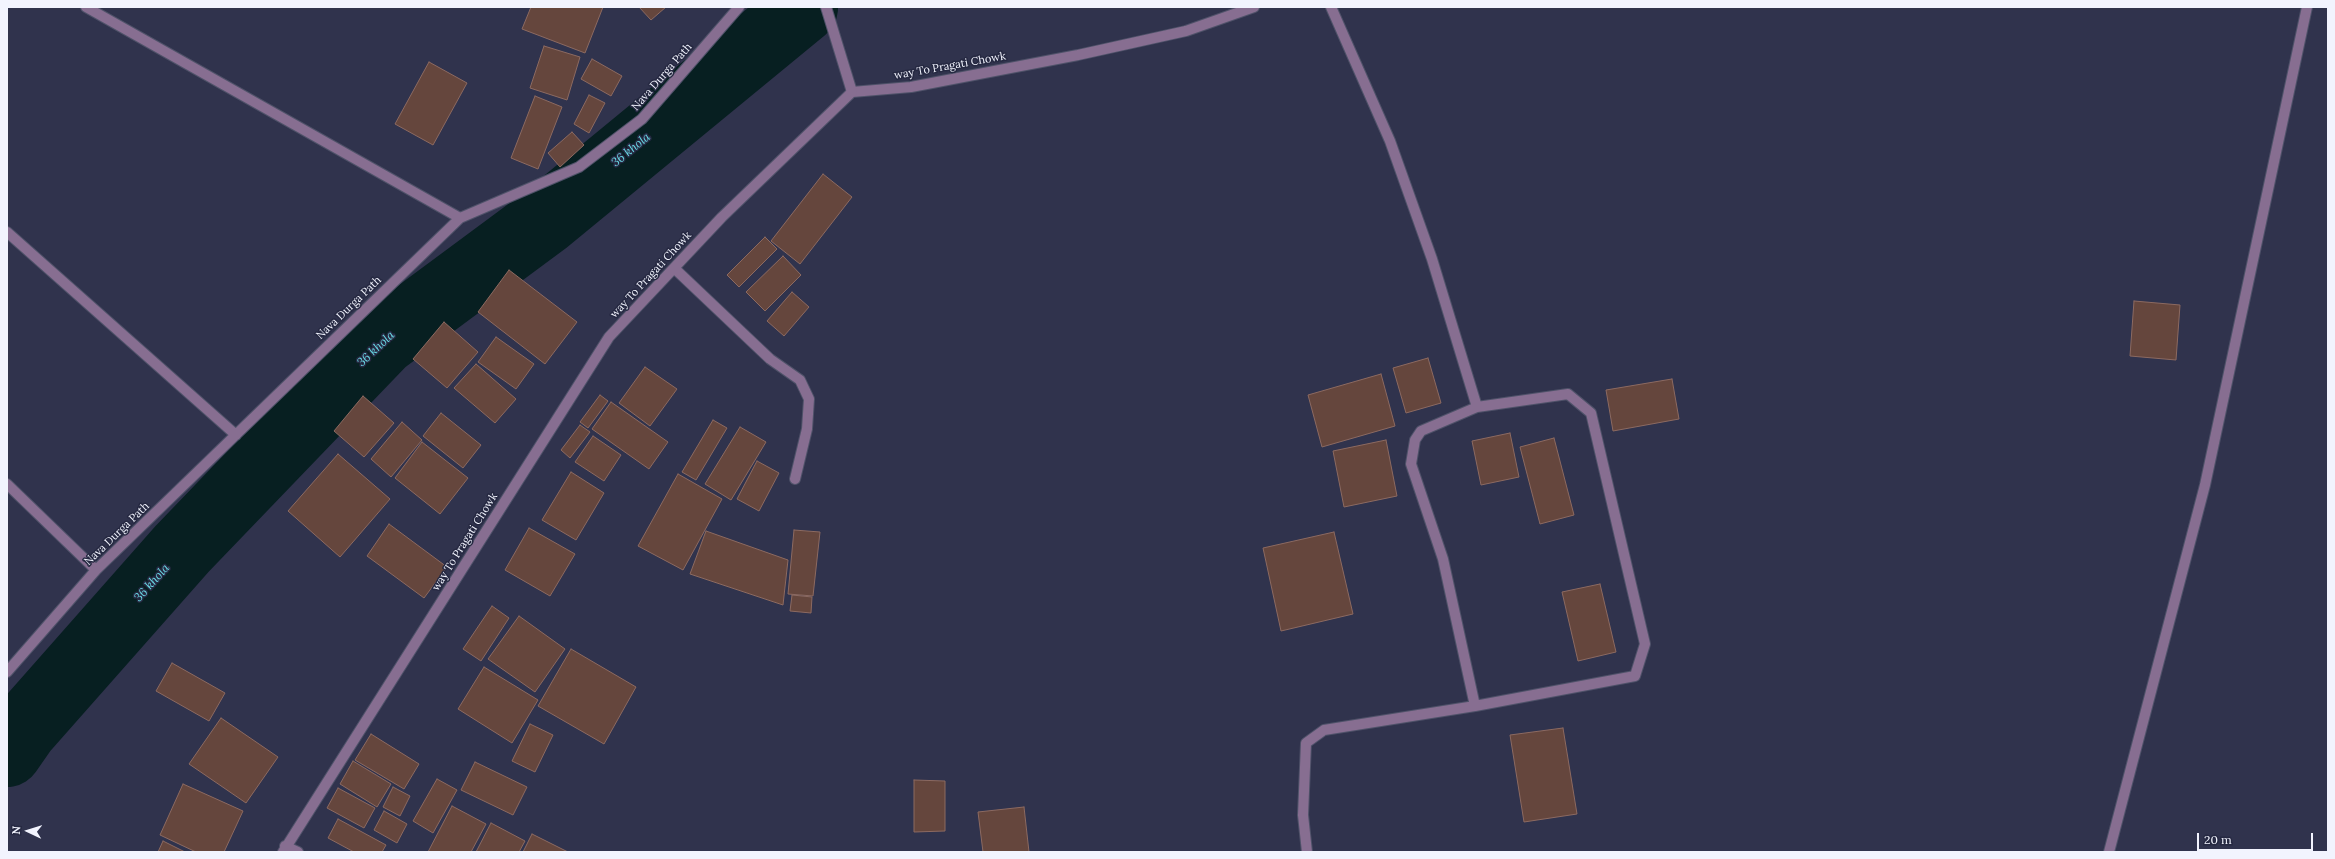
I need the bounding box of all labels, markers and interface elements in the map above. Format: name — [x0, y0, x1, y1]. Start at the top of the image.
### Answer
street label: Nava Durga Path — [629, 41, 695, 113]
street label: way To Pragati Chowk — [893, 50, 1007, 82]
water label: 36 khola — [609, 130, 653, 170]
street label: way To Pragati Chowk — [608, 229, 694, 321]
street label: Nava Durga Path — [314, 274, 384, 342]
water label: 36 khola — [354, 328, 398, 370]
street label: way To Pragati Chowk — [429, 491, 501, 593]
street label: Nava Durga Path — [82, 500, 152, 568]
water label: 36 khola — [131, 561, 173, 605]
north arrow — [8, 811, 48, 851]
text: N — [9, 825, 23, 835]
scale bar — [2199, 825, 2315, 851]
text: 20 m — [2204, 832, 2232, 847]

